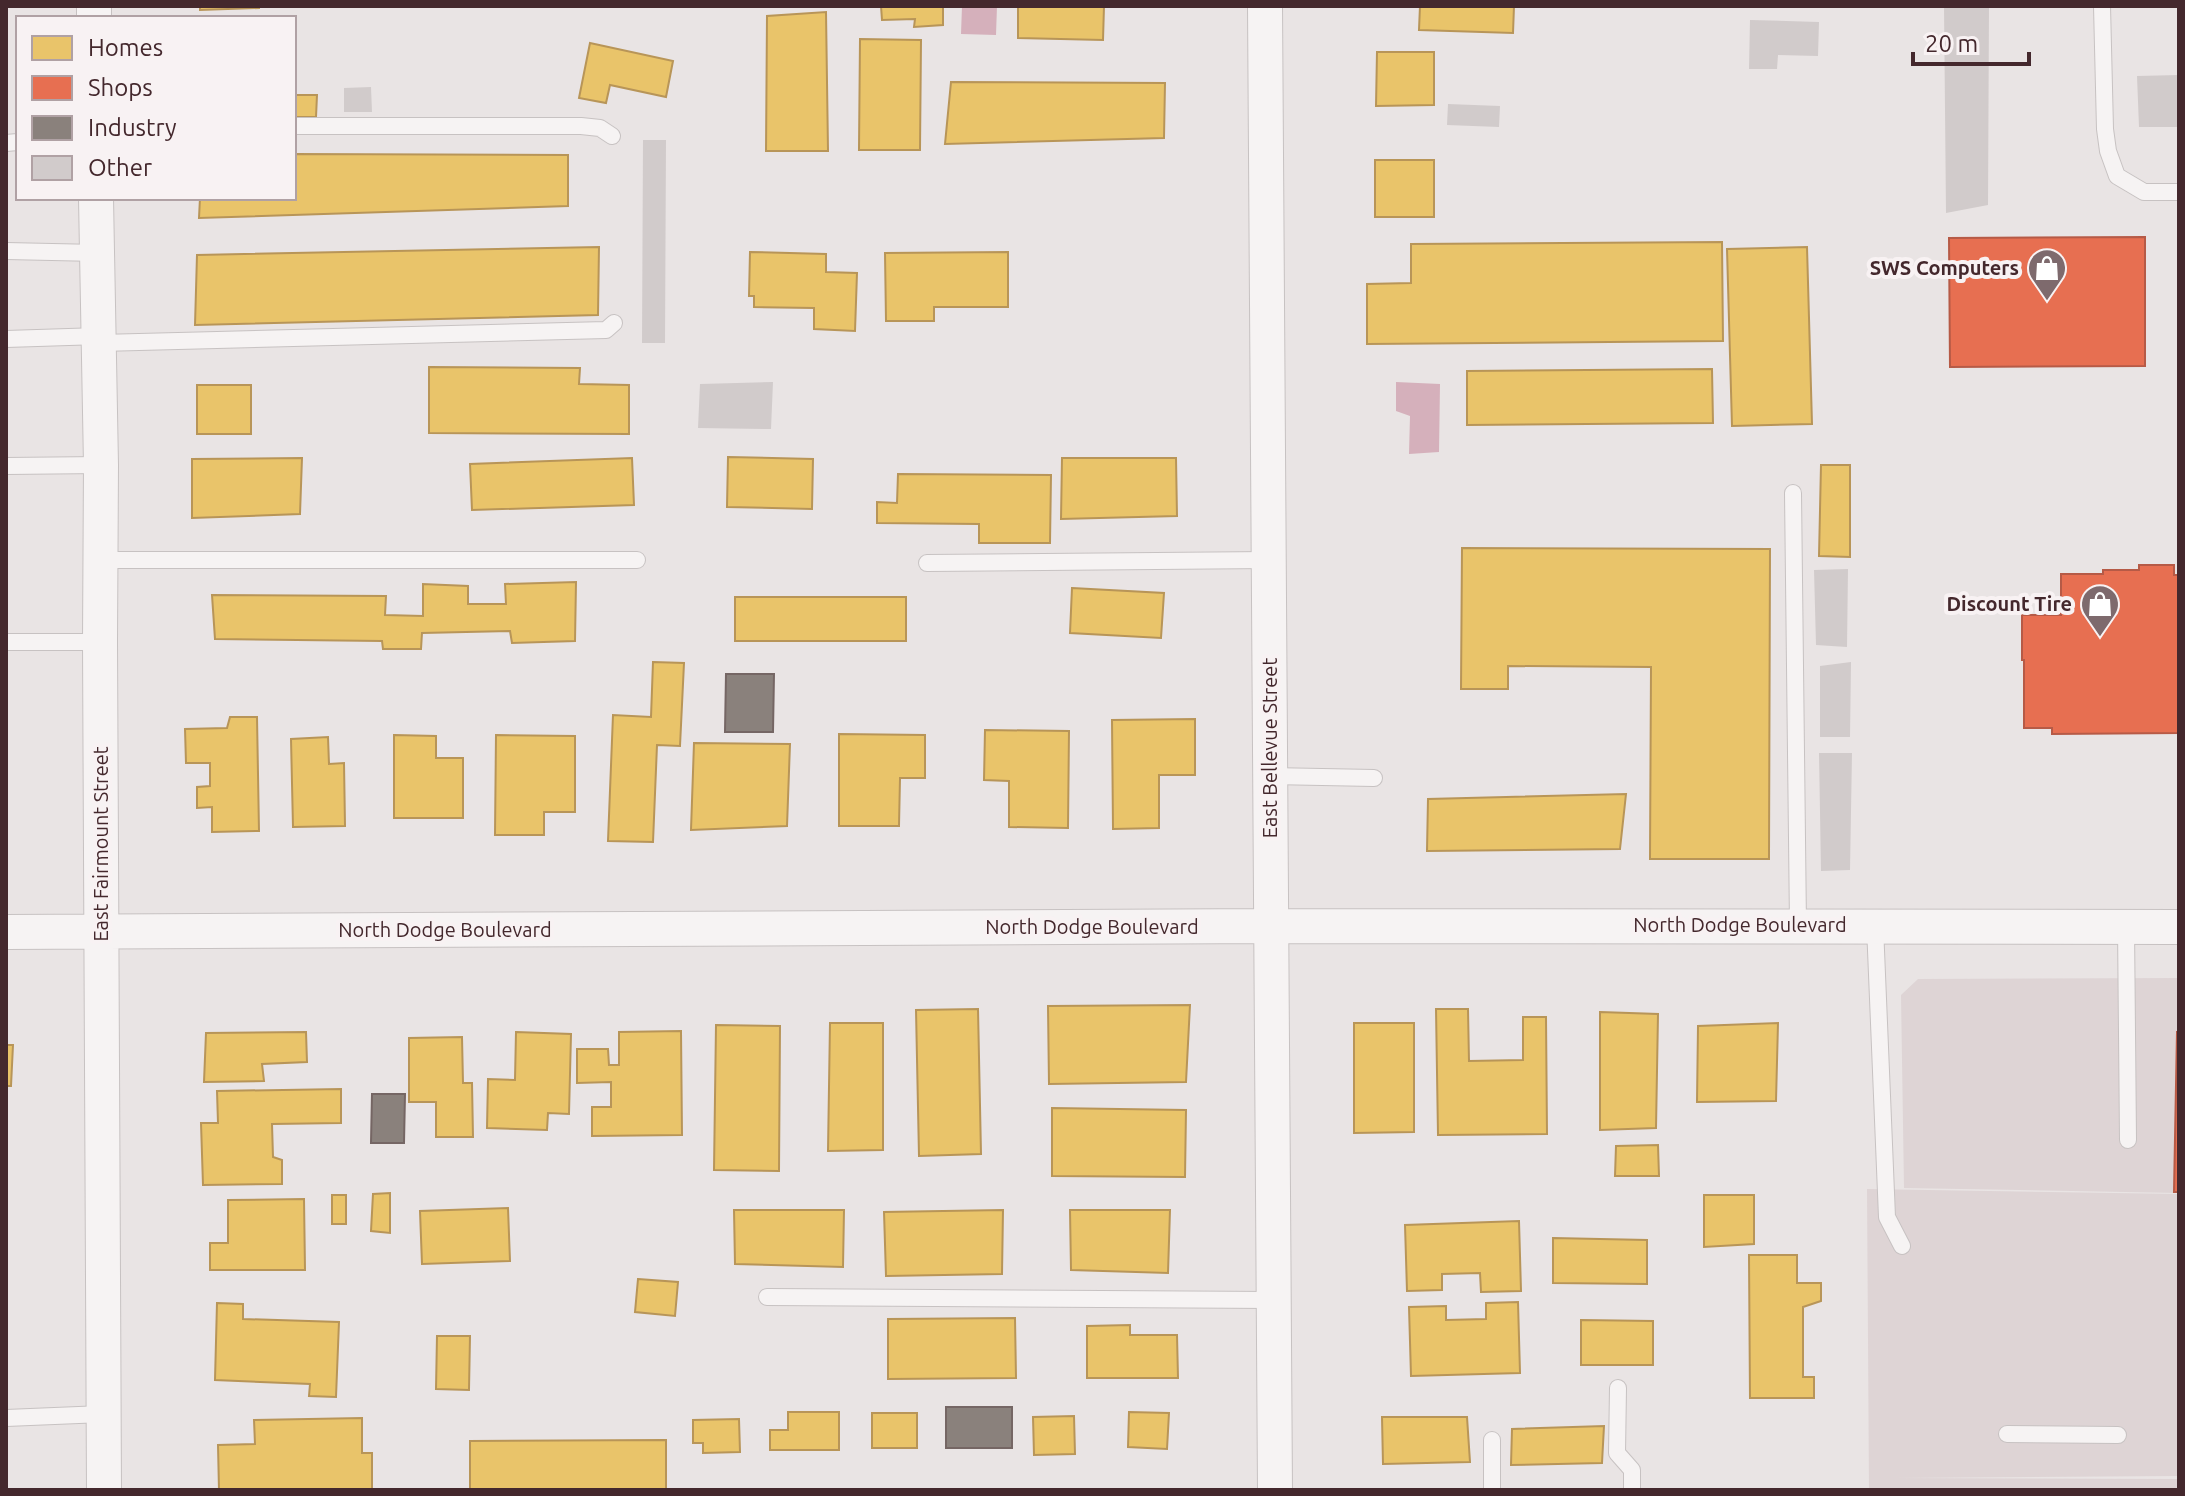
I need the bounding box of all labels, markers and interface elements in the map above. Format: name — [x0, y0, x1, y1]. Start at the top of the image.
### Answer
legend — [16, 16, 296, 200]
scale bar — [1913, 16, 2029, 66]
text: 20 m — [1925, 30, 1978, 57]
text: Homes — [88, 34, 163, 61]
text: Shops — [88, 74, 153, 101]
text: Industry — [88, 114, 177, 141]
text: Other — [88, 154, 152, 181]
shop icon: SWS Computers — [2026, 247, 2068, 302]
place label: SWS Computers — [1870, 256, 2019, 279]
shop icon: Discount Tire — [2079, 583, 2121, 638]
place label: Discount Tire — [1947, 592, 2072, 615]
street label: East Bellevue Street — [1258, 658, 1281, 838]
street label: East Fairmount Street — [89, 746, 112, 942]
street label: North Dodge Boulevard — [1633, 913, 1847, 936]
street label: North Dodge Boulevard — [985, 915, 1199, 938]
street label: North Dodge Boulevard — [338, 918, 552, 941]

